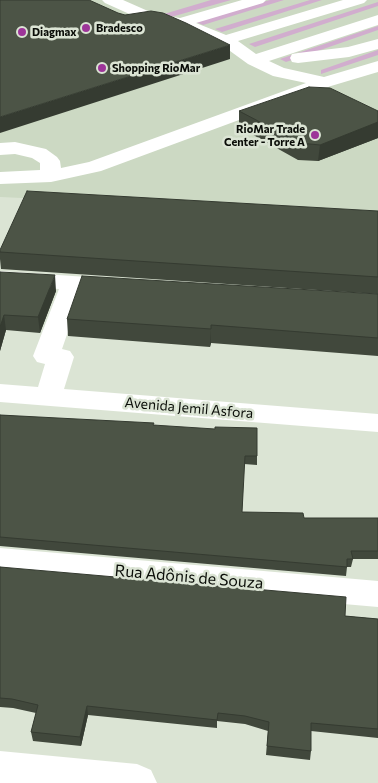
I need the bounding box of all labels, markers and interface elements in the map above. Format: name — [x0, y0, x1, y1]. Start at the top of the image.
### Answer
place label: Bradesco — [96, 21, 143, 35]
marker: Bradesco — [80, 22, 92, 34]
place label: Diagmax — [32, 25, 77, 39]
marker: Diagmax — [16, 26, 28, 38]
place label: Shopping RioMar — [112, 61, 200, 75]
marker: Shopping RioMar — [96, 62, 108, 74]
place label: RioMar Trade Center - Torre A — [224, 122, 305, 148]
marker: RioMar Trade Center - Torre A — [309, 129, 321, 141]
street label: Avenida Jemil Asfora — [124, 394, 254, 422]
street label: Rua Adônis de Souza — [114, 561, 264, 593]

